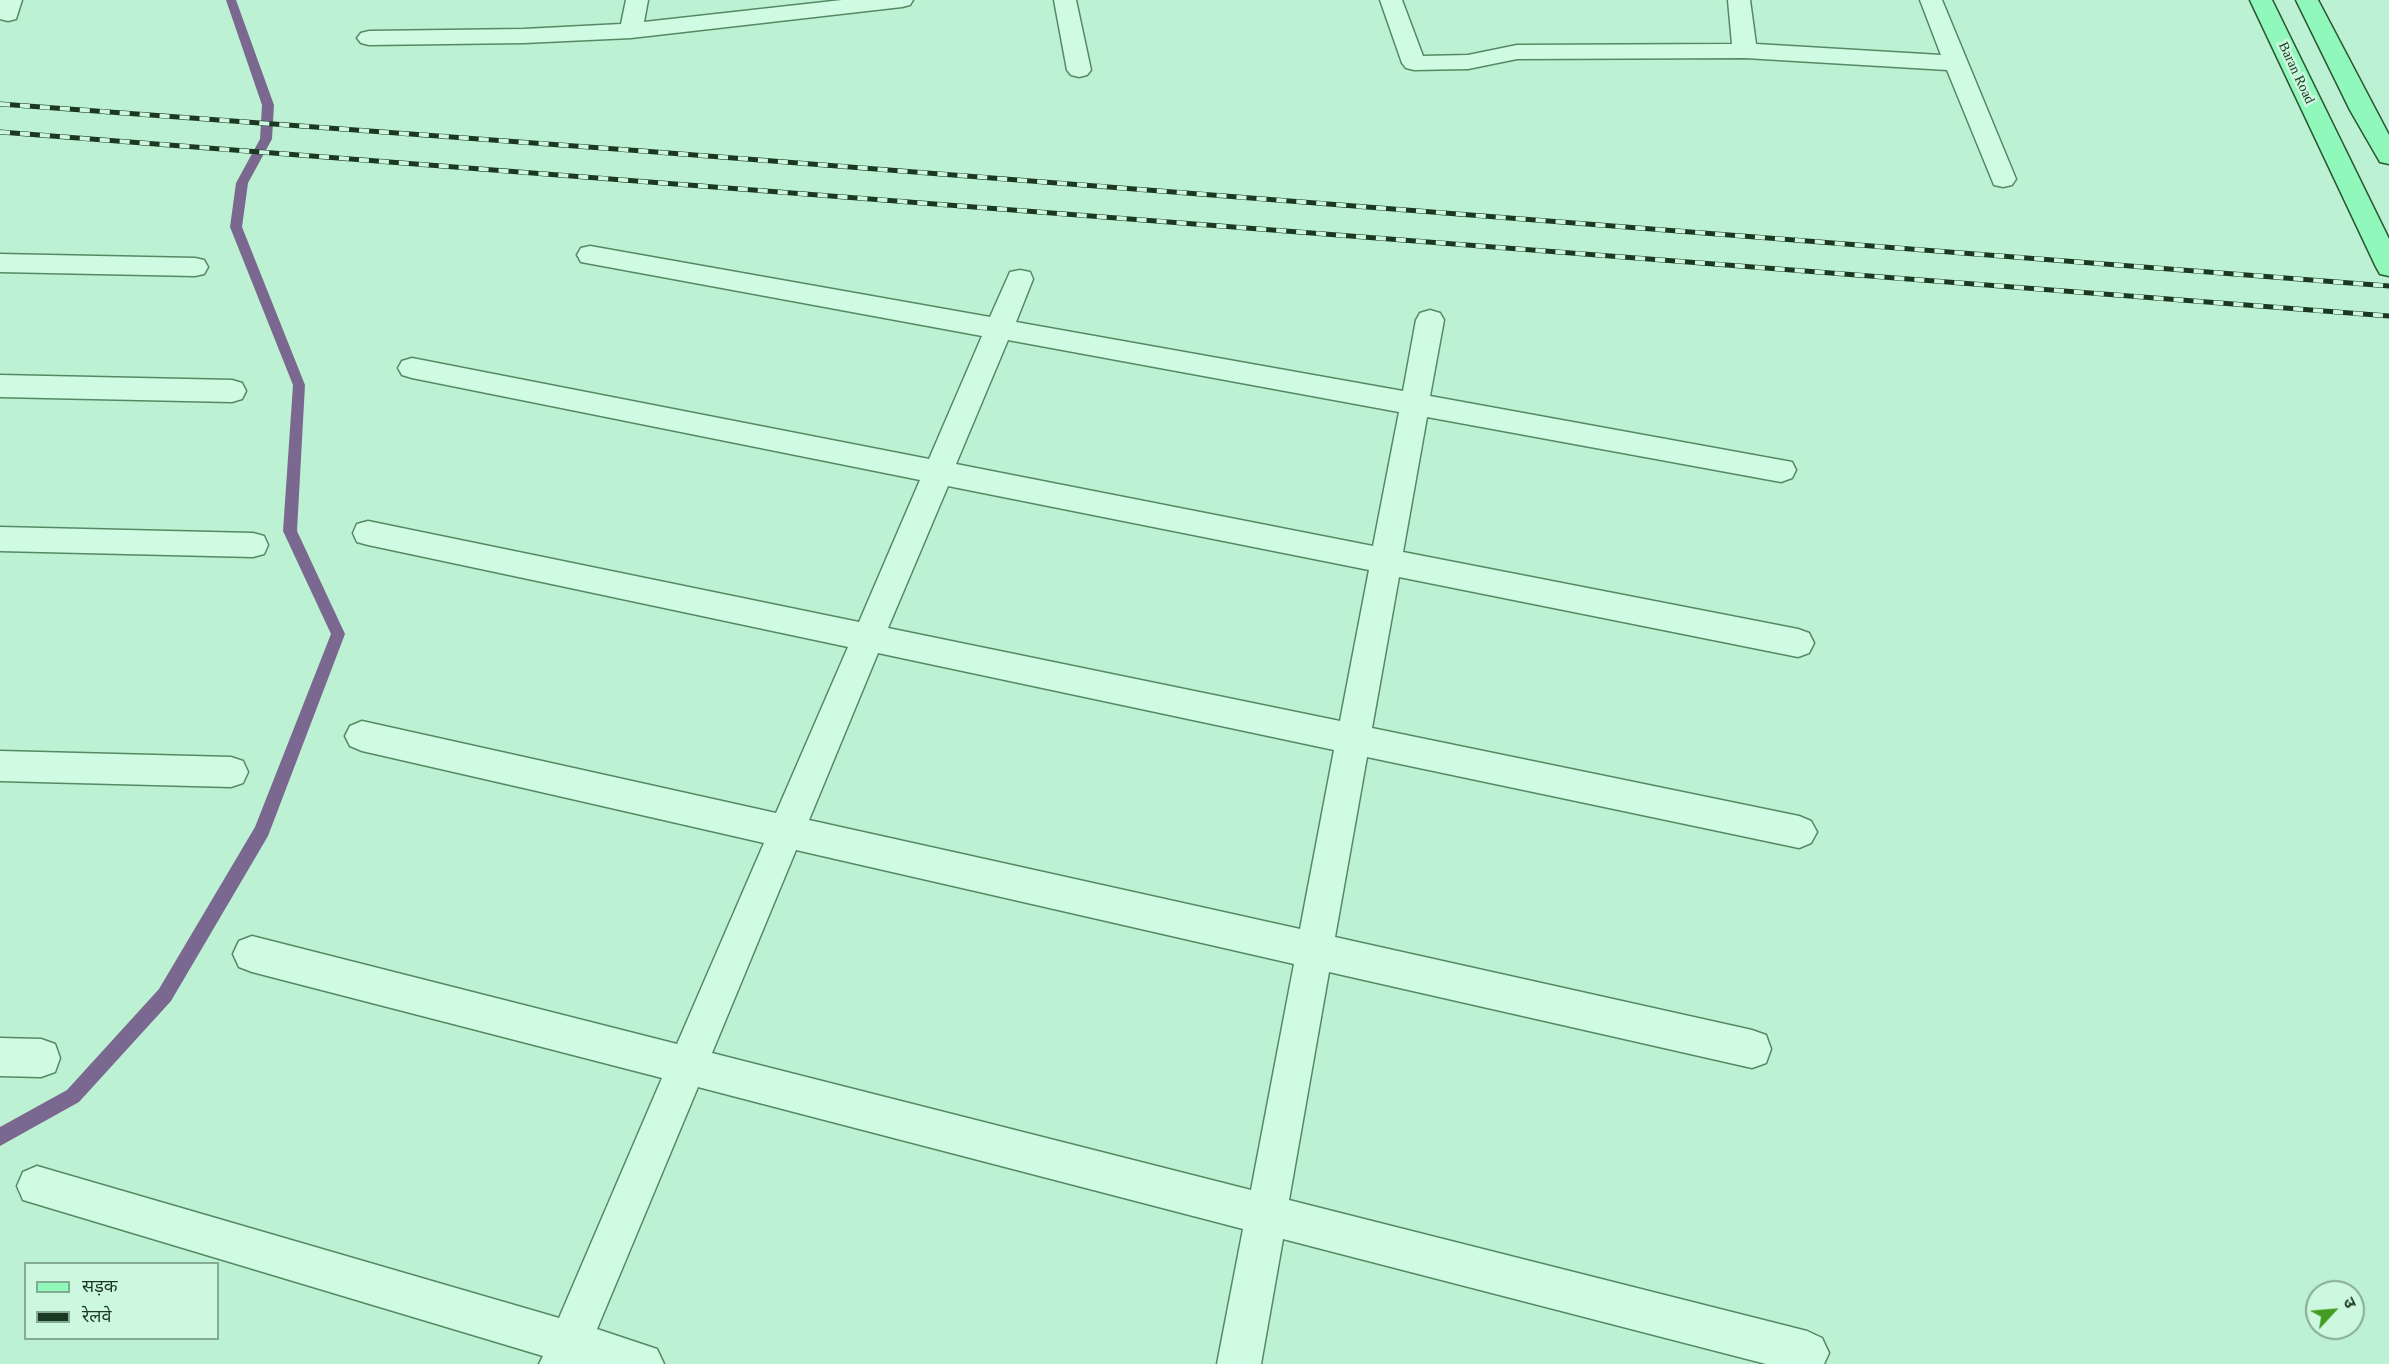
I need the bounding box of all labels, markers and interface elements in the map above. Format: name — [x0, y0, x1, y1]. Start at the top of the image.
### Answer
street label: Baran Road — [2274, 39, 2318, 107]
legend — [24, 1262, 219, 1340]
text: सड़क — [82, 1276, 118, 1296]
north arrow — [2305, 1280, 2365, 1340]
text: उ — [2340, 1295, 2360, 1311]
text: रेलवे — [82, 1306, 112, 1326]

